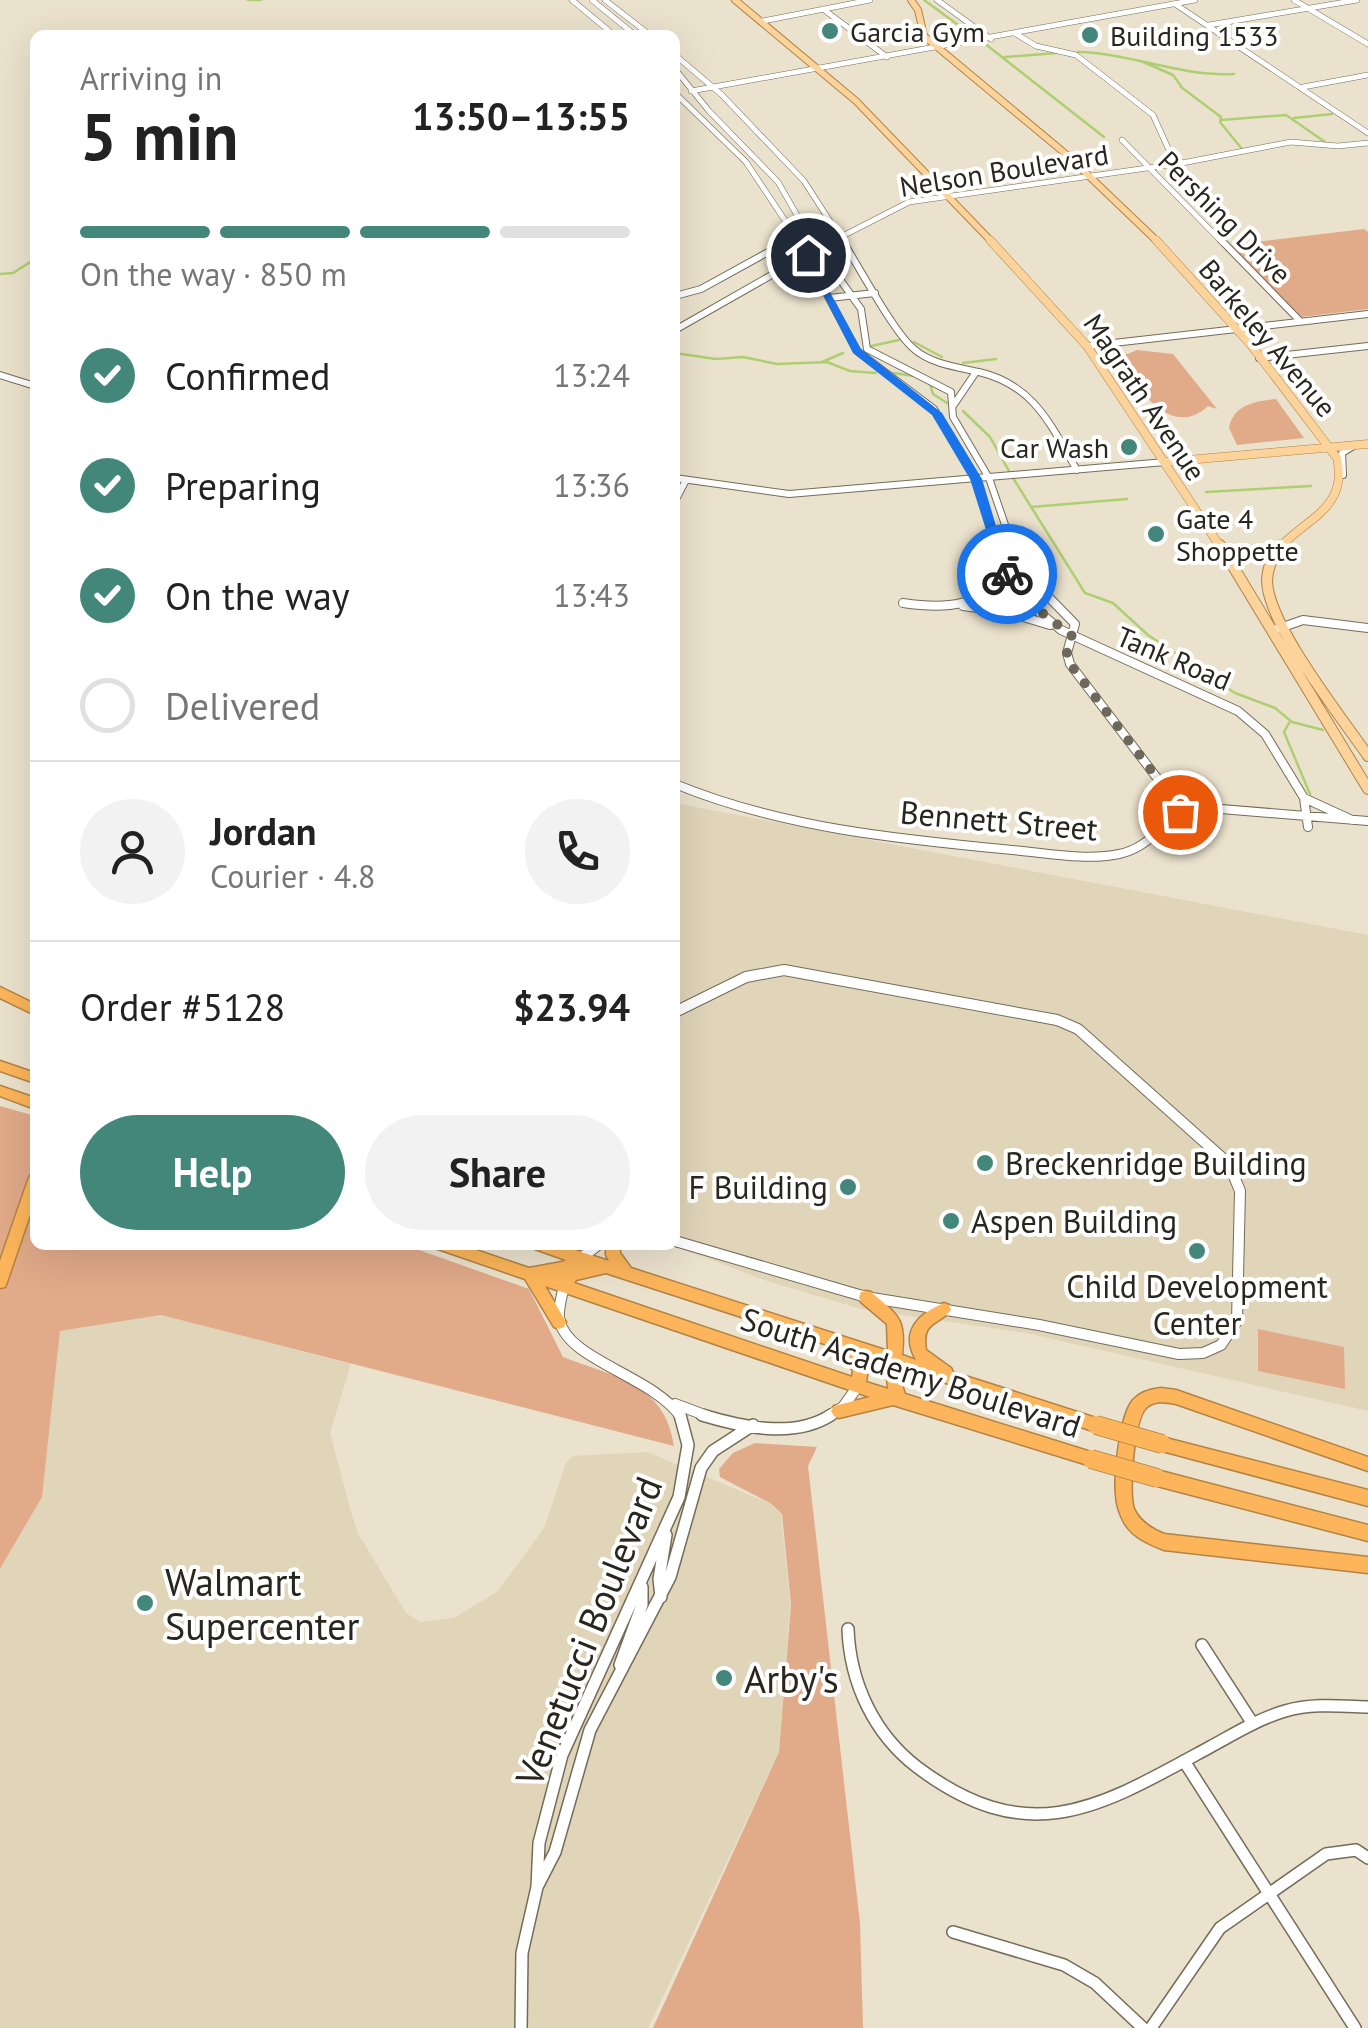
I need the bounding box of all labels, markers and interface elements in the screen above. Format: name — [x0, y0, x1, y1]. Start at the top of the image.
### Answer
place label: Garcia Gym — [850, 13, 985, 50]
place label: Building 1533 — [1110, 17, 1279, 54]
marker: Garcia Gym — [819, 20, 841, 42]
marker: Building 1533 — [1079, 24, 1101, 46]
text: Arriving in — [80, 57, 222, 99]
text: 13:50–13:55 — [412, 91, 630, 140]
text: 5 min — [80, 94, 239, 178]
street label: Nelson Boulevard — [897, 135, 1111, 205]
street label: Pershing Drive — [1151, 143, 1299, 291]
pin — [766, 213, 851, 298]
icon: home — [781, 228, 836, 283]
street label: Barkeley Avenue — [1191, 251, 1345, 425]
text: On the way · 850 m — [80, 253, 347, 295]
street label: Magrath Avenue — [1076, 307, 1214, 487]
icon: check — [80, 348, 135, 403]
text: Confirmed — [165, 351, 331, 400]
text: 13:24 — [553, 354, 630, 396]
place label: Car Wash — [1000, 429, 1109, 466]
marker: Car Wash — [1118, 436, 1140, 458]
icon: check — [80, 458, 135, 513]
text: Preparing — [165, 461, 321, 510]
text: 13:36 — [553, 464, 630, 506]
place label: Gate 4 Shoppette — [1176, 500, 1299, 569]
marker: Gate 4 Shoppette — [1145, 523, 1167, 545]
courier — [957, 524, 1057, 624]
icon: bike — [980, 547, 1035, 602]
icon: check — [80, 568, 135, 623]
text: On the way — [165, 571, 350, 620]
text: 13:43 — [553, 574, 630, 616]
street label: Tank Road — [1111, 617, 1237, 699]
text: Delivered — [165, 681, 320, 730]
pin — [1138, 770, 1223, 855]
icon: bag — [1153, 785, 1208, 840]
street label: Bennett Street — [898, 790, 1100, 850]
button: person — [80, 799, 185, 904]
button: phone — [525, 799, 630, 904]
text: Jordan — [210, 806, 316, 855]
text: Courier · 4.8 — [210, 855, 376, 897]
text: Order #5128 — [80, 982, 285, 1031]
text: $23.94 — [513, 982, 630, 1031]
button: Help — [80, 1115, 345, 1230]
button: Share — [365, 1115, 630, 1230]
place label: Breckenridge Building — [1005, 1142, 1307, 1184]
marker: Breckenridge Building — [974, 1152, 996, 1174]
place label: F Building — [689, 1166, 828, 1208]
marker: F Building — [837, 1176, 859, 1198]
place label: Aspen Building — [971, 1200, 1177, 1242]
marker: Aspen Building — [940, 1210, 962, 1232]
marker: Child Development Center — [1186, 1240, 1208, 1262]
place label: Child Development Center — [1066, 1265, 1328, 1344]
street label: South Academy Boulevard — [736, 1297, 1086, 1447]
street label: Venetucci Boulevard — [503, 1469, 672, 1794]
place label: Walmart Supercenter — [165, 1557, 360, 1650]
marker: Walmart Supercenter — [134, 1592, 156, 1614]
place label: Arby's — [744, 1654, 839, 1703]
marker: Arby's — [713, 1667, 735, 1689]

